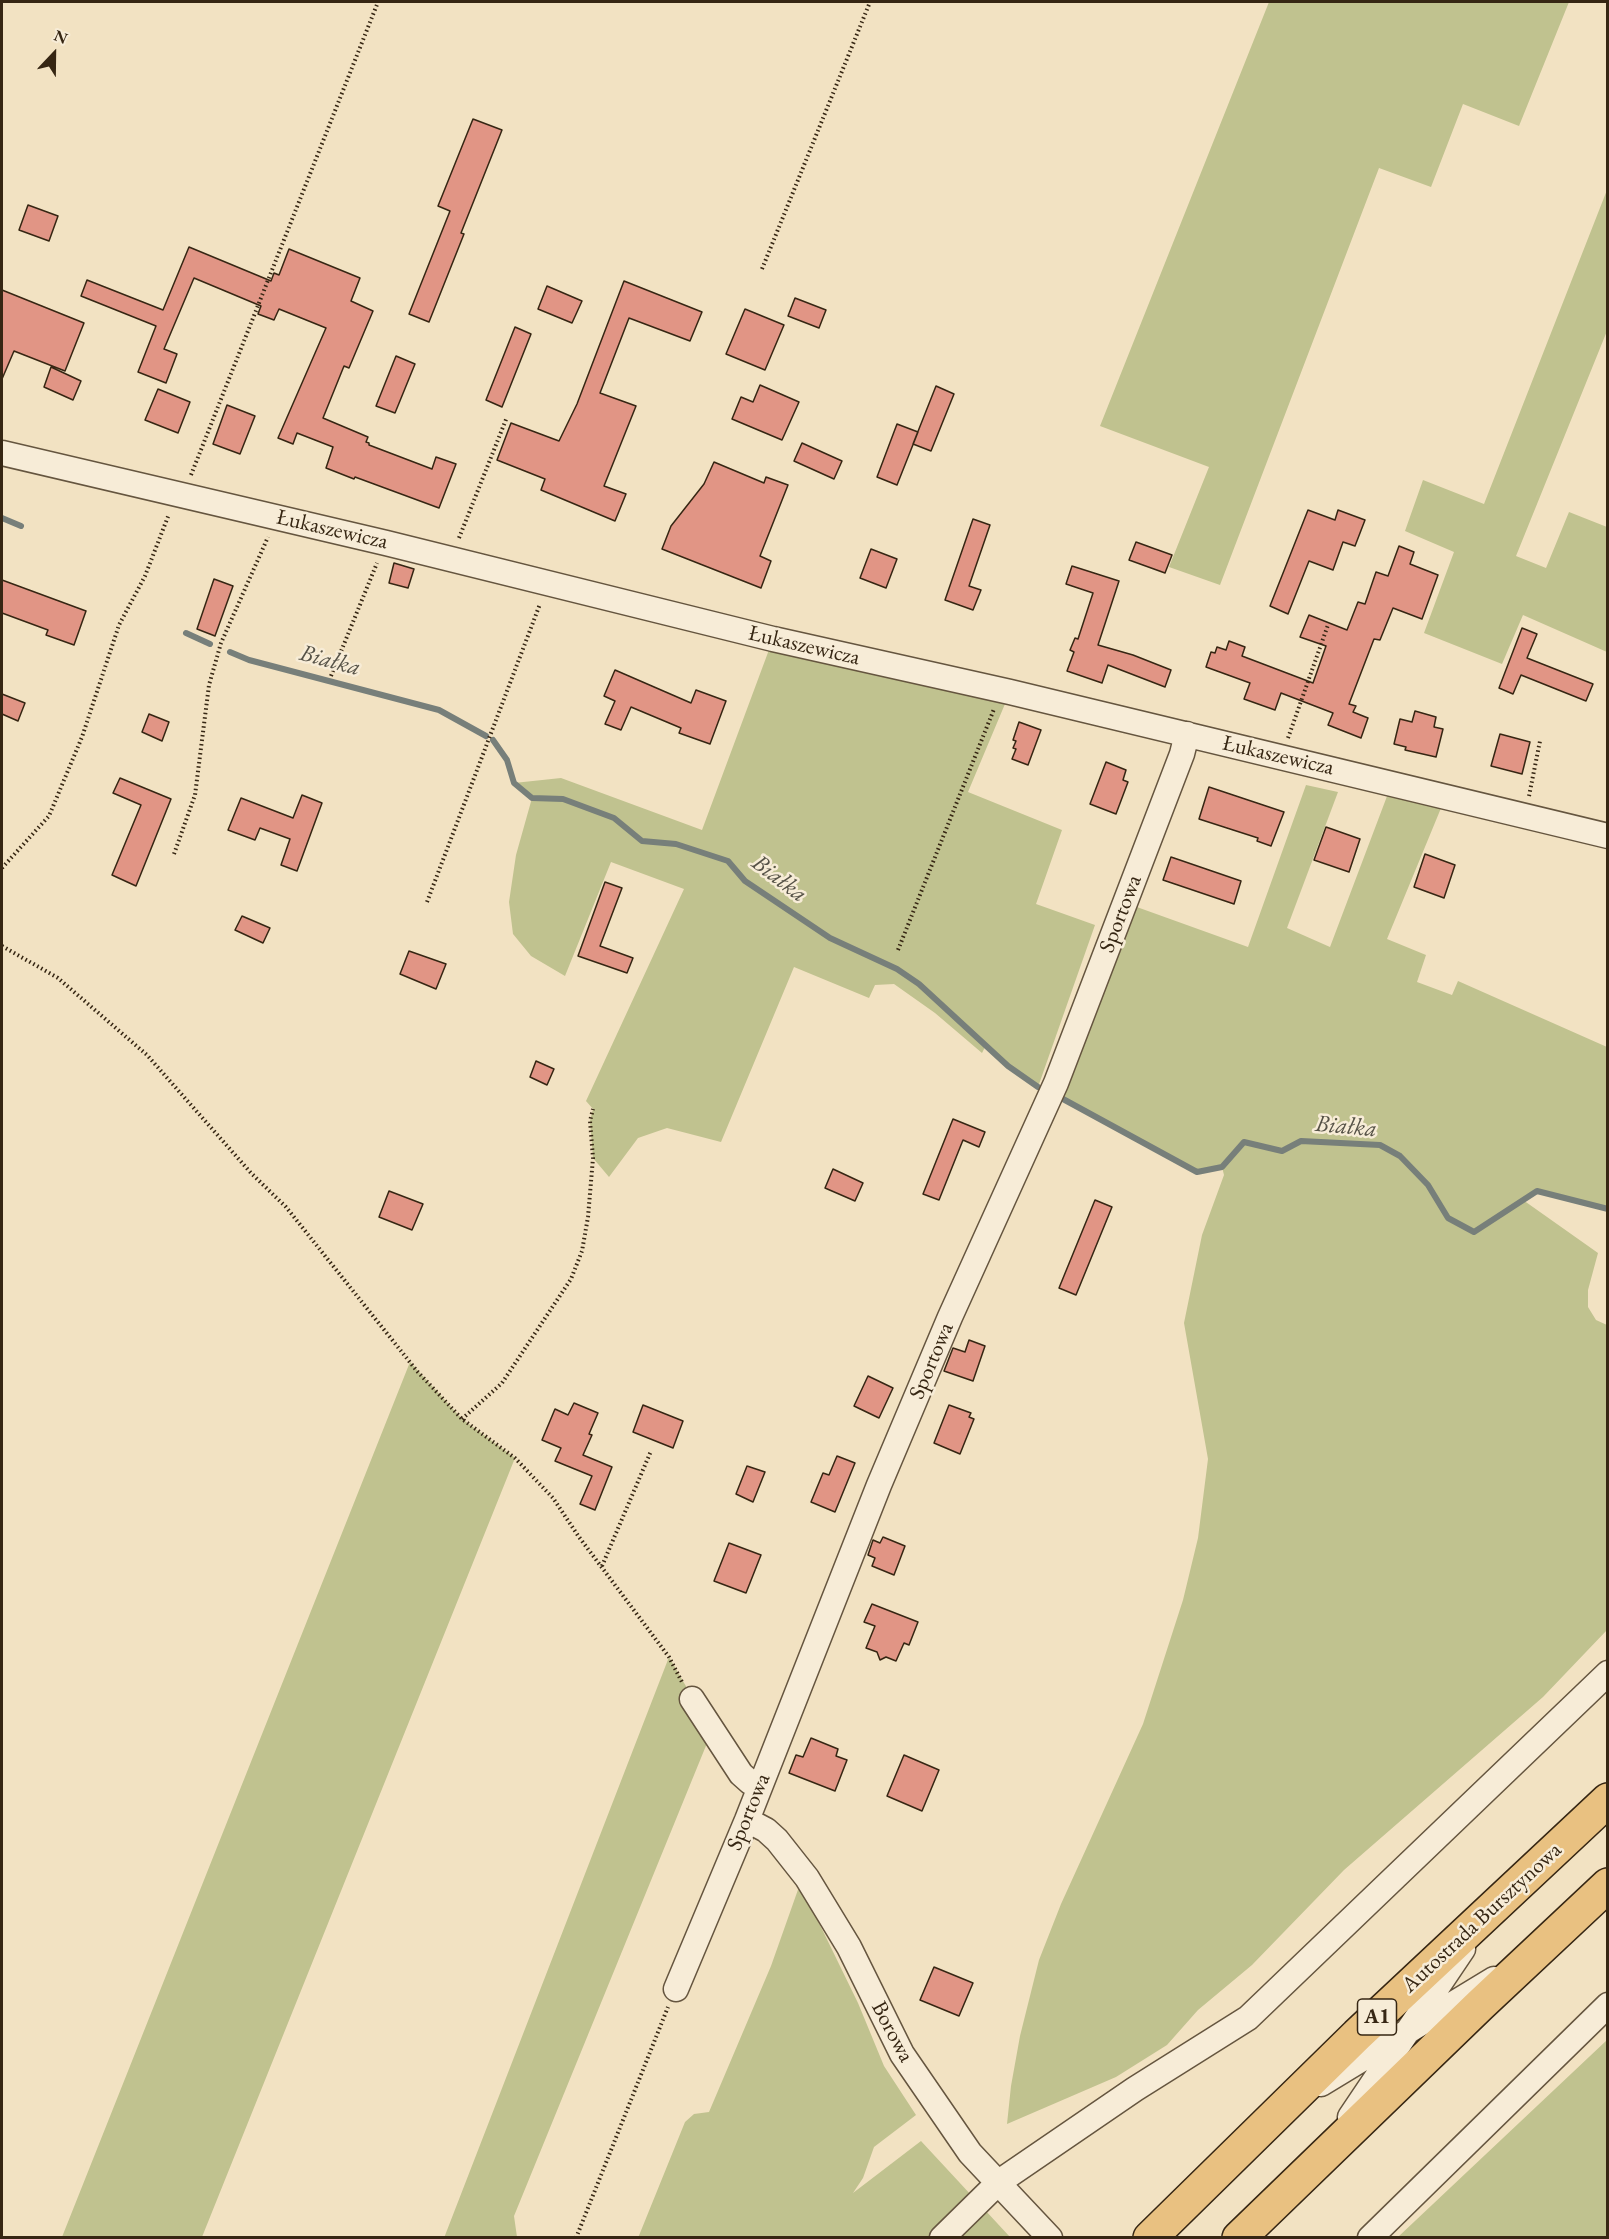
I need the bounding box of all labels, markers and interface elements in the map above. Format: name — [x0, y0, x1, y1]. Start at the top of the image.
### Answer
north arrow — [24, 24, 84, 84]
text: N — [51, 25, 71, 49]
street label: Łukaszewicza — [274, 504, 390, 556]
street label: Łukaszewicza — [746, 620, 862, 672]
water label: Białka — [296, 639, 364, 683]
street label: Łukaszewicza — [1220, 730, 1336, 782]
water label: Białka — [746, 849, 812, 909]
street label: Sportowa — [1094, 872, 1148, 956]
water label: Białka — [1314, 1110, 1378, 1144]
street label: Sportowa — [904, 1319, 960, 1403]
street label: Sportowa — [722, 1770, 776, 1854]
street label: Autostrada Bursztynowa — [1397, 1837, 1567, 1999]
street label: Borowa — [865, 1997, 919, 2067]
road number: A1 — [1358, 1999, 1396, 2035]

